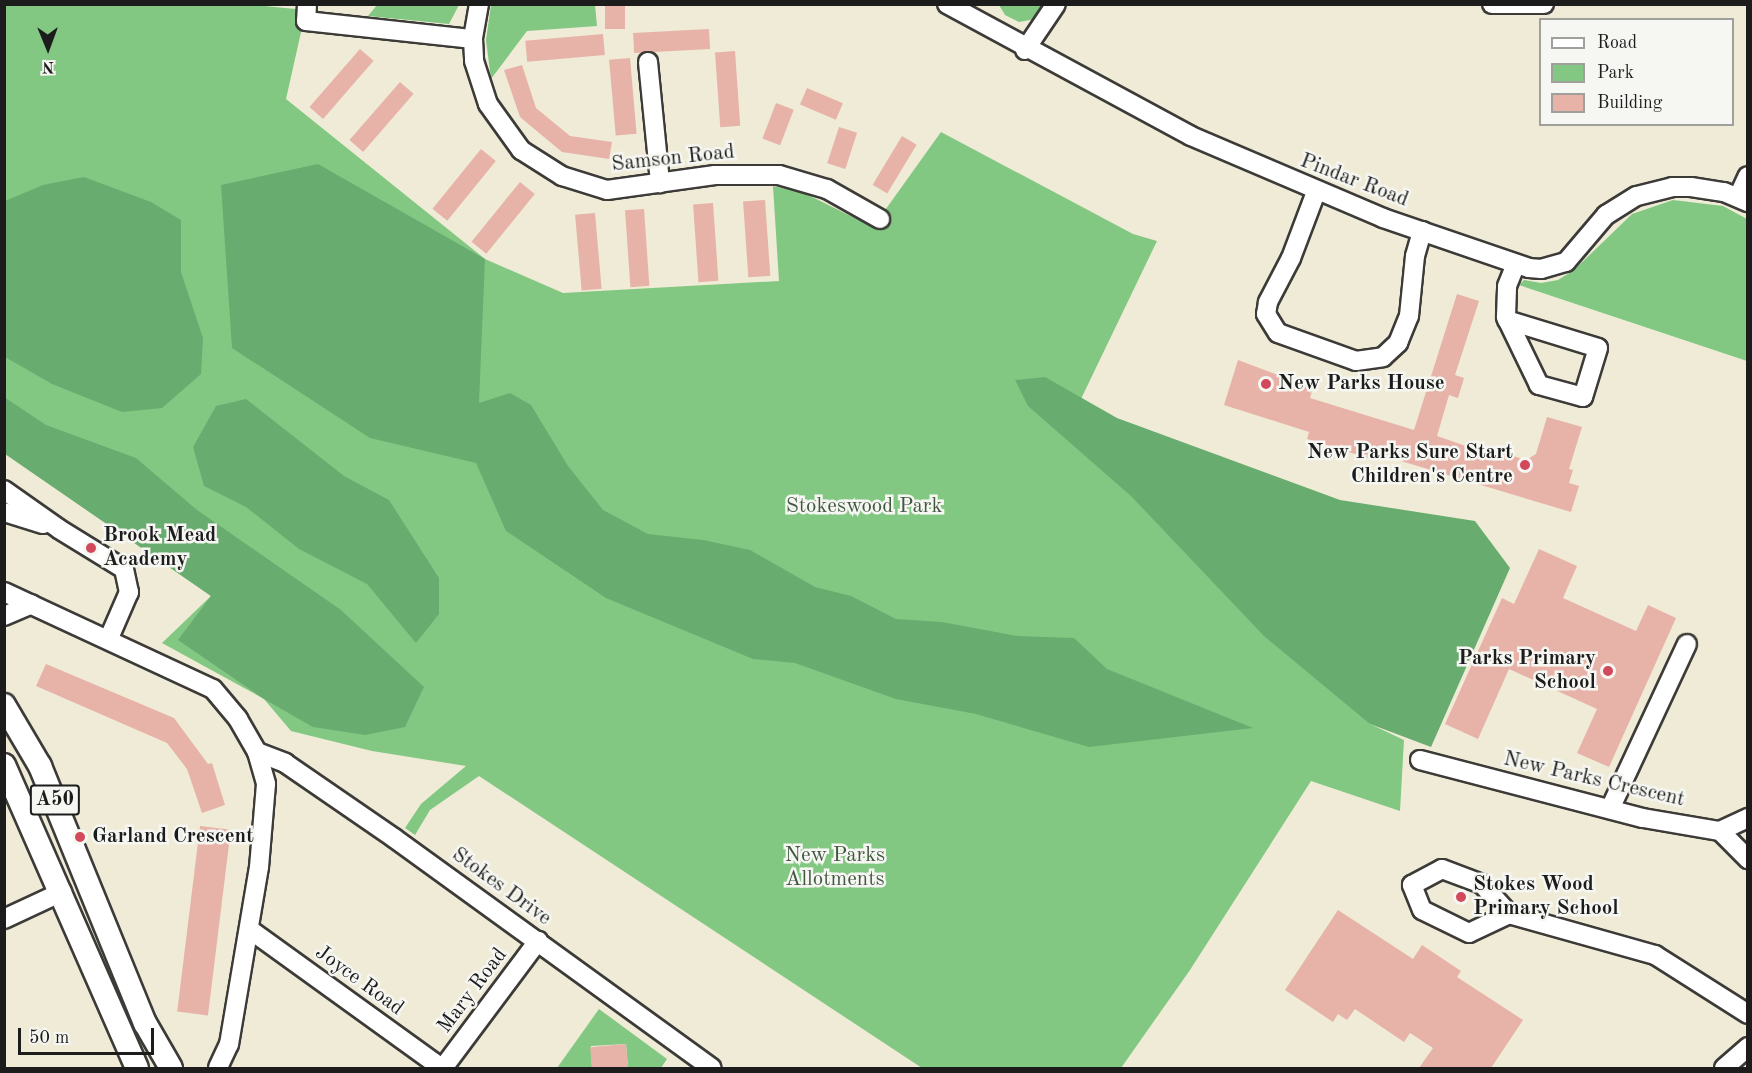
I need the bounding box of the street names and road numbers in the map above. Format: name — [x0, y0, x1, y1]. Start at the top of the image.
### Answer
street label: Samson Road — [610, 140, 736, 178]
street label: Pindar Road — [1296, 149, 1412, 213]
street label: New Parks Crescent — [1501, 747, 1687, 813]
road number: A50 — [29, 783, 80, 817]
street label: Stokes Drive — [446, 842, 556, 932]
street label: Joyce Road — [310, 940, 408, 1022]
street label: Mary Road — [433, 943, 513, 1039]

